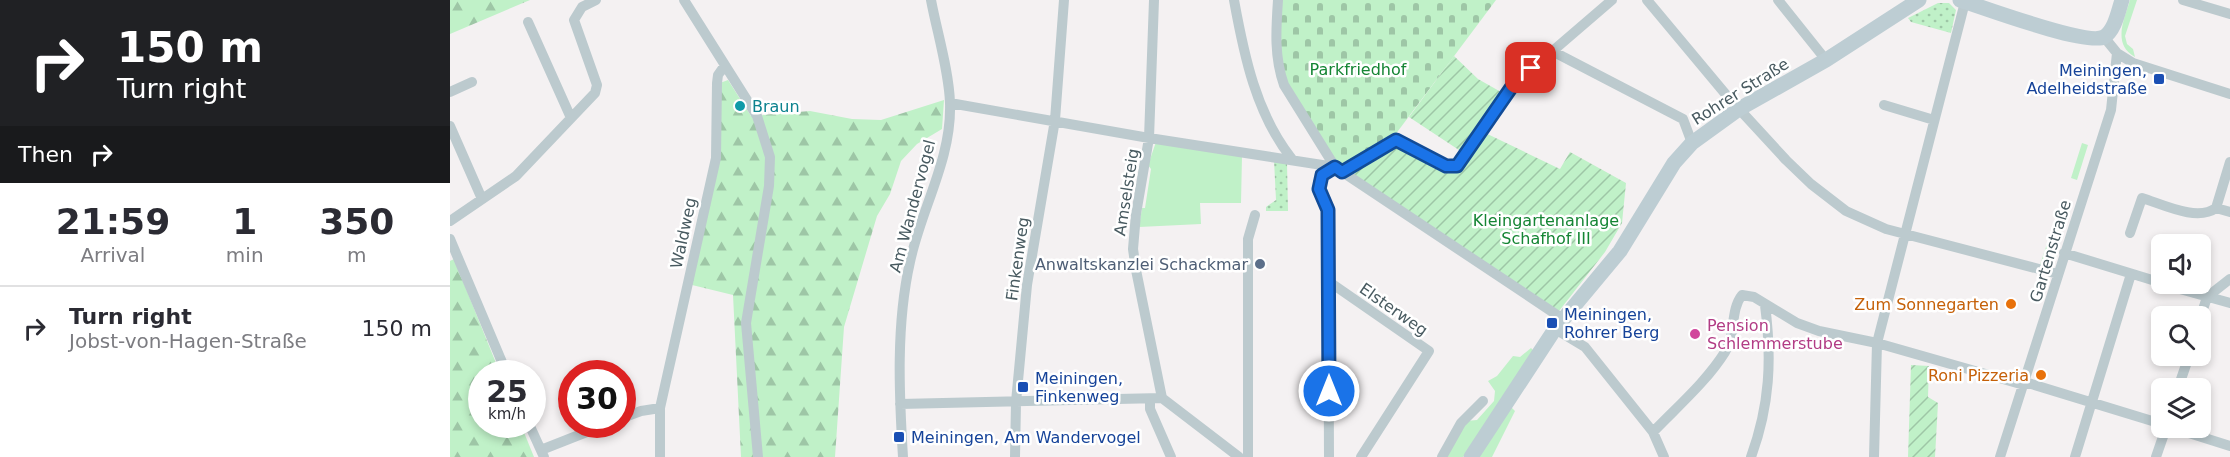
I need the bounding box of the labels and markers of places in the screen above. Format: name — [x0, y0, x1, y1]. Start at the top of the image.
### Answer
pin — [1505, 42, 1556, 93]
place label: Meiningen, Adelheidstraße — [2026, 61, 2147, 98]
marker: Meiningen, Adelheidstraße — [2152, 72, 2166, 86]
place label: Braun — [752, 97, 800, 116]
marker: Braun — [733, 99, 747, 113]
place label: Anwaltskanzlei Schackmar — [1035, 255, 1248, 274]
marker: Anwaltskanzlei Schackmar — [1253, 257, 1267, 271]
place label: Zum Sonnegarten — [1854, 295, 1999, 314]
marker: Zum Sonnegarten — [2004, 297, 2018, 311]
place label: Meiningen, Rohrer Berg — [1564, 305, 1659, 342]
marker: Meiningen, Rohrer Berg — [1545, 316, 1559, 330]
place label: Pension Schlemmerstube — [1707, 316, 1843, 353]
marker: Pension Schlemmerstube — [1688, 327, 1702, 341]
place label: Roni Pizzeria — [1928, 366, 2029, 385]
marker: Roni Pizzeria — [2034, 368, 2048, 382]
place label: Meiningen, Finkenweg — [1035, 369, 1123, 406]
marker: Meiningen, Finkenweg — [1016, 380, 1030, 394]
place label: Meiningen, Am Wandervogel — [911, 428, 1141, 447]
marker: Meiningen, Am Wandervogel — [892, 430, 906, 444]

